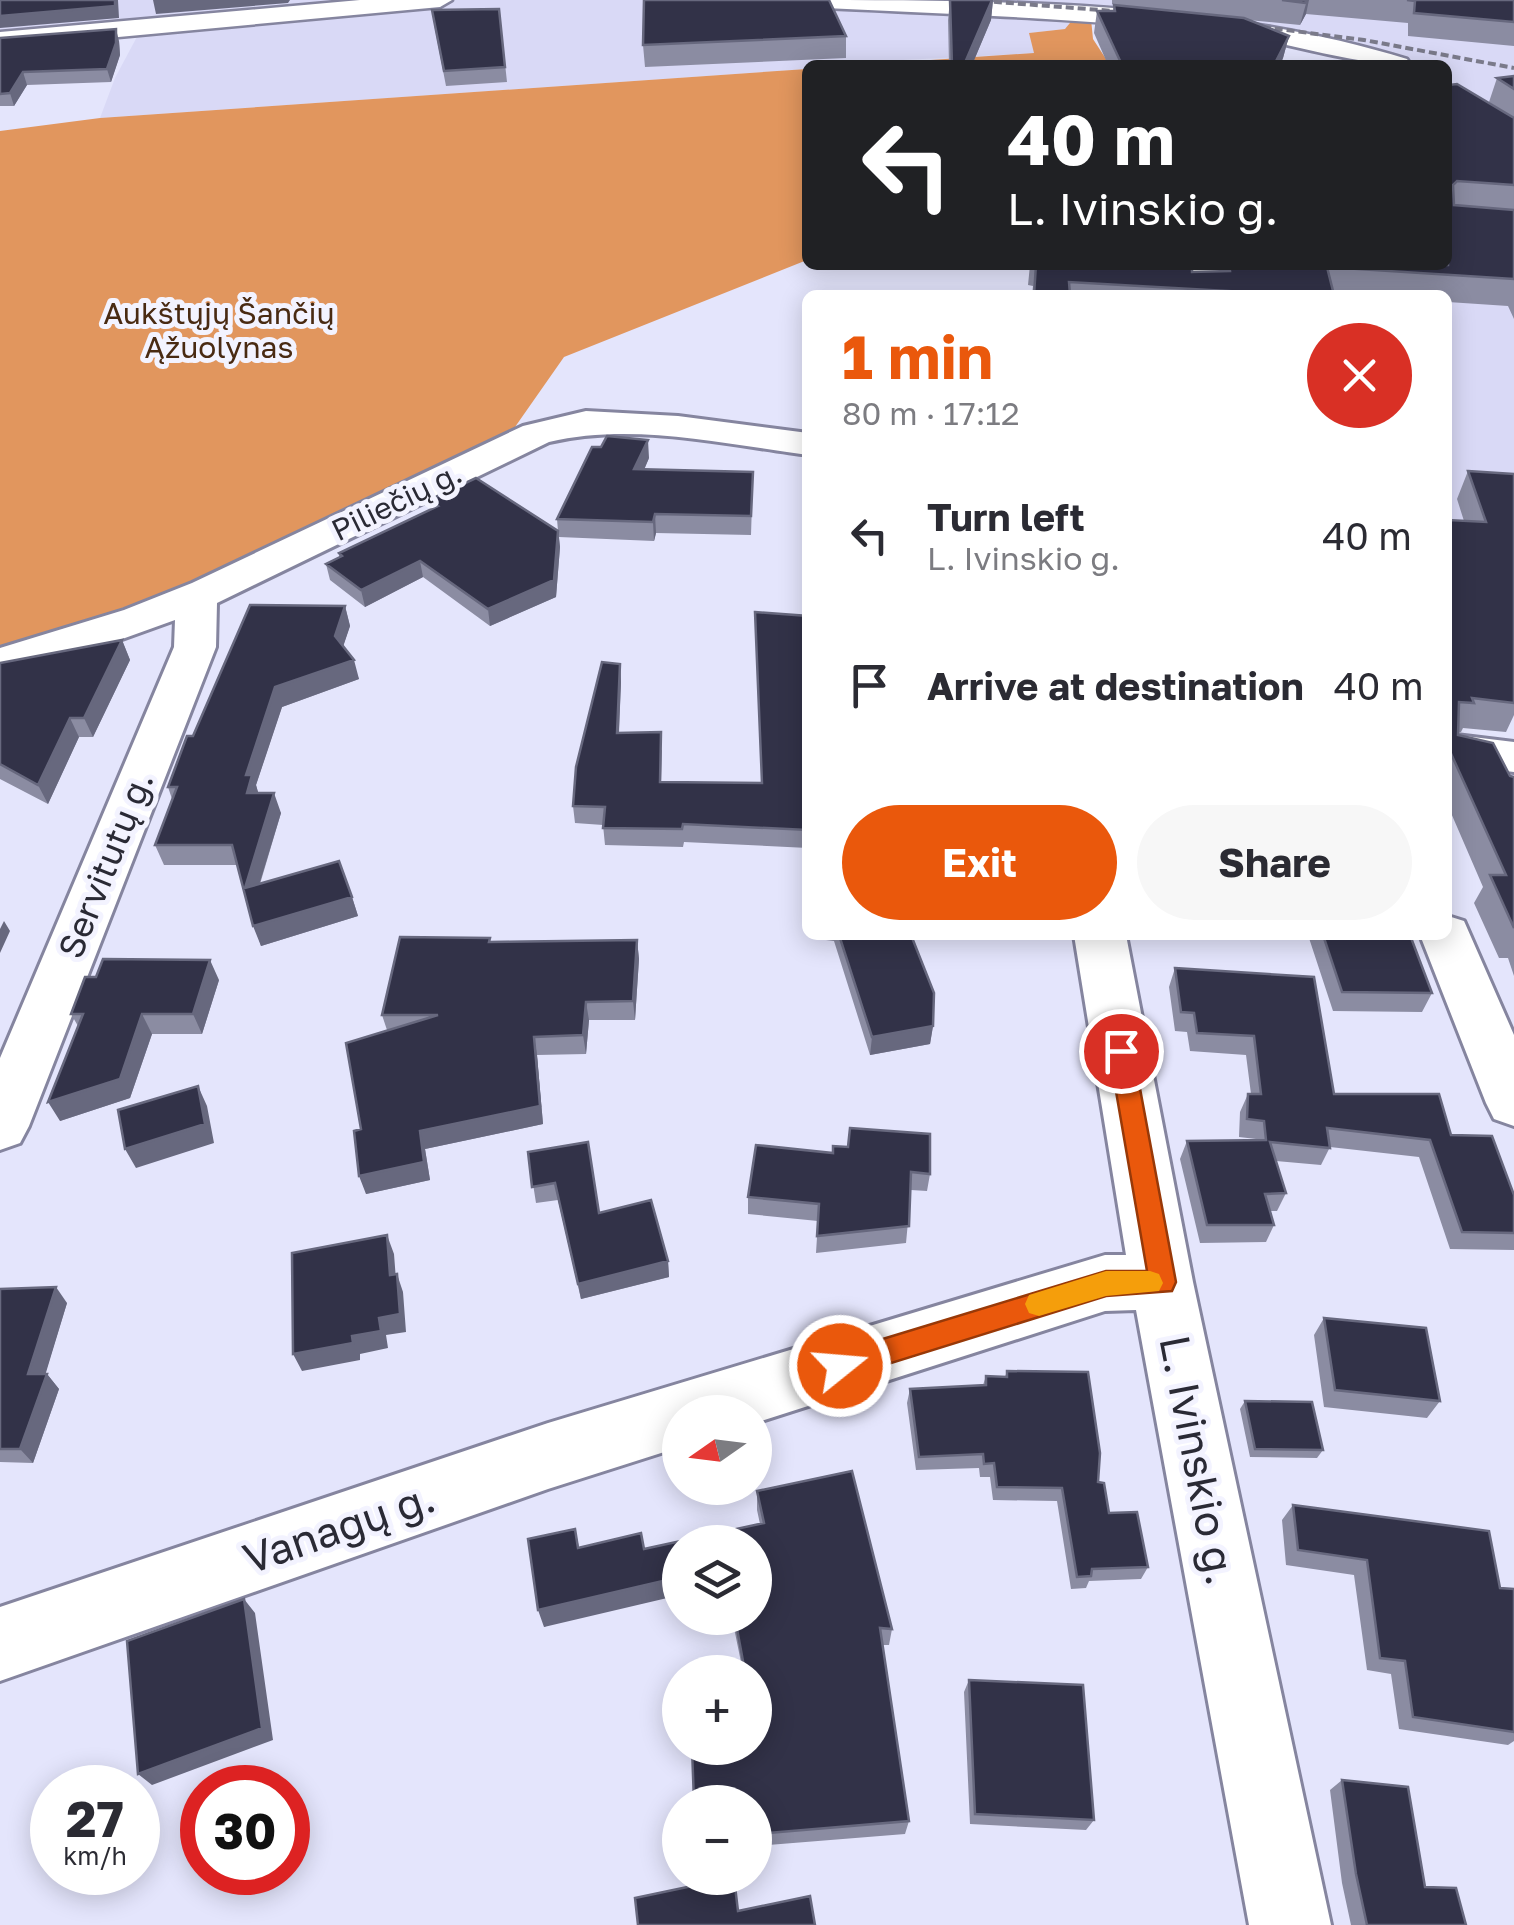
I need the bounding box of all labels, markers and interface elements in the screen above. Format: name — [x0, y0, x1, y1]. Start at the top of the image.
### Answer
text: 40 m — [1007, 96, 1175, 180]
icon: left — [842, 100, 972, 230]
text: L. Ivinskio g. — [1007, 181, 1278, 235]
park label: Aukštųjų Šančių Ąžuolynas — [103, 295, 335, 365]
text: 1 min — [842, 320, 993, 392]
button: close — [1307, 323, 1412, 428]
text: 80 m · 17:12 — [842, 394, 1019, 432]
street label: Piliečių g. — [326, 454, 467, 548]
text: Turn left — [927, 494, 1085, 539]
icon: left — [842, 508, 897, 563]
text: 40 m — [1322, 513, 1412, 558]
text: L. Ivinskio g. — [927, 539, 1120, 577]
icon: arrive — [842, 658, 897, 713]
text: Arrive at destination — [927, 663, 1304, 708]
text: 40 m — [1334, 663, 1424, 708]
street label: Servitutų g. — [49, 765, 162, 964]
button: Exit — [842, 805, 1117, 920]
button: Share — [1137, 805, 1412, 920]
pin — [1079, 1009, 1164, 1094]
icon: arrive — [1094, 1024, 1149, 1079]
position arrow — [788, 1314, 892, 1418]
street label: L. Ivinskio g. — [1150, 1331, 1248, 1589]
north arrow — [662, 1395, 772, 1505]
map controls — [662, 1395, 772, 1895]
street label: Vanagų g. — [236, 1471, 441, 1583]
button: layers — [662, 1525, 772, 1635]
button: + — [662, 1655, 772, 1765]
speed limit sign: 30 — [180, 1765, 310, 1895]
button: − — [662, 1785, 772, 1895]
text: 27 — [66, 1788, 124, 1848]
text: km/h — [63, 1840, 127, 1871]

